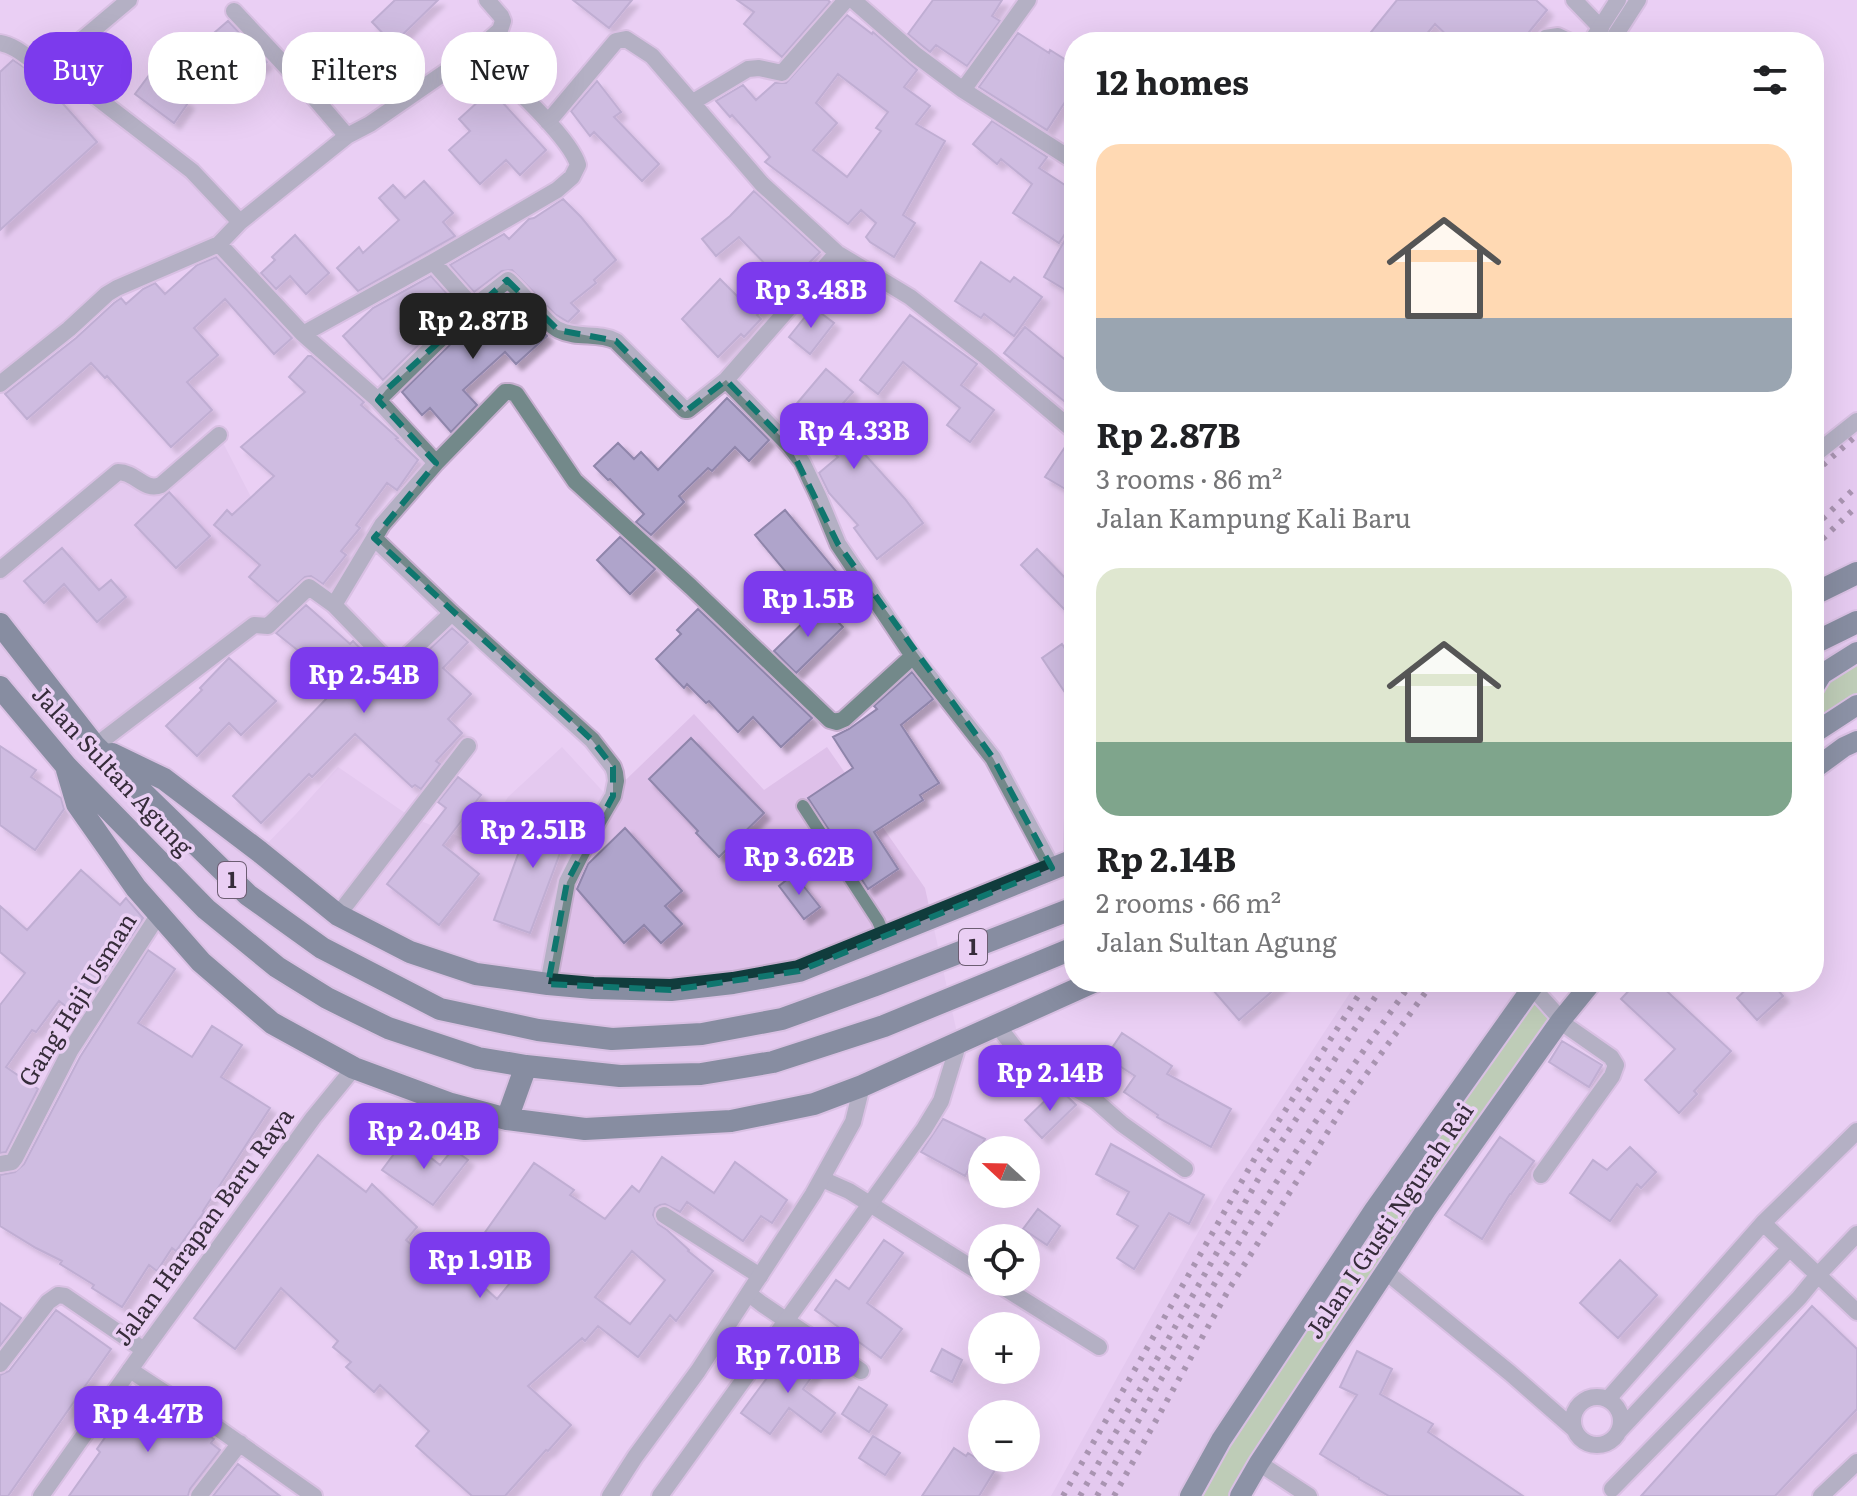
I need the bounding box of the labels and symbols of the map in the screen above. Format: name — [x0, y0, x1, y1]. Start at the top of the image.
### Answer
pin: Rp 3.48B — [728, 262, 894, 330]
pin: Rp 2.87B — [390, 293, 556, 361]
pin: Rp 4.33B — [771, 403, 937, 471]
pin: Rp 1.5B — [734, 571, 882, 639]
pin: Rp 2.54B — [281, 647, 447, 715]
street label: Jalan Sultan Agung — [25, 676, 203, 863]
pin: Rp 2.51B — [450, 802, 616, 870]
pin: Rp 3.62B — [716, 829, 882, 897]
road number: 1 — [218, 862, 246, 898]
street label: Gang Haji Usman — [8, 905, 143, 1092]
road number: 1 — [959, 929, 987, 965]
pin: Rp 2.14B — [967, 1045, 1133, 1113]
street label: Jalan I Gusti Ngurah Rai — [1296, 1094, 1480, 1345]
street label: Jalan Harapan Baru Raya — [104, 1099, 300, 1352]
pin: Rp 2.04B — [341, 1103, 507, 1171]
north arrow — [968, 1136, 1040, 1208]
pin: Rp 1.91B — [397, 1232, 563, 1300]
pin: Rp 7.01B — [705, 1327, 871, 1395]
pin: Rp 4.47B — [65, 1386, 231, 1454]

